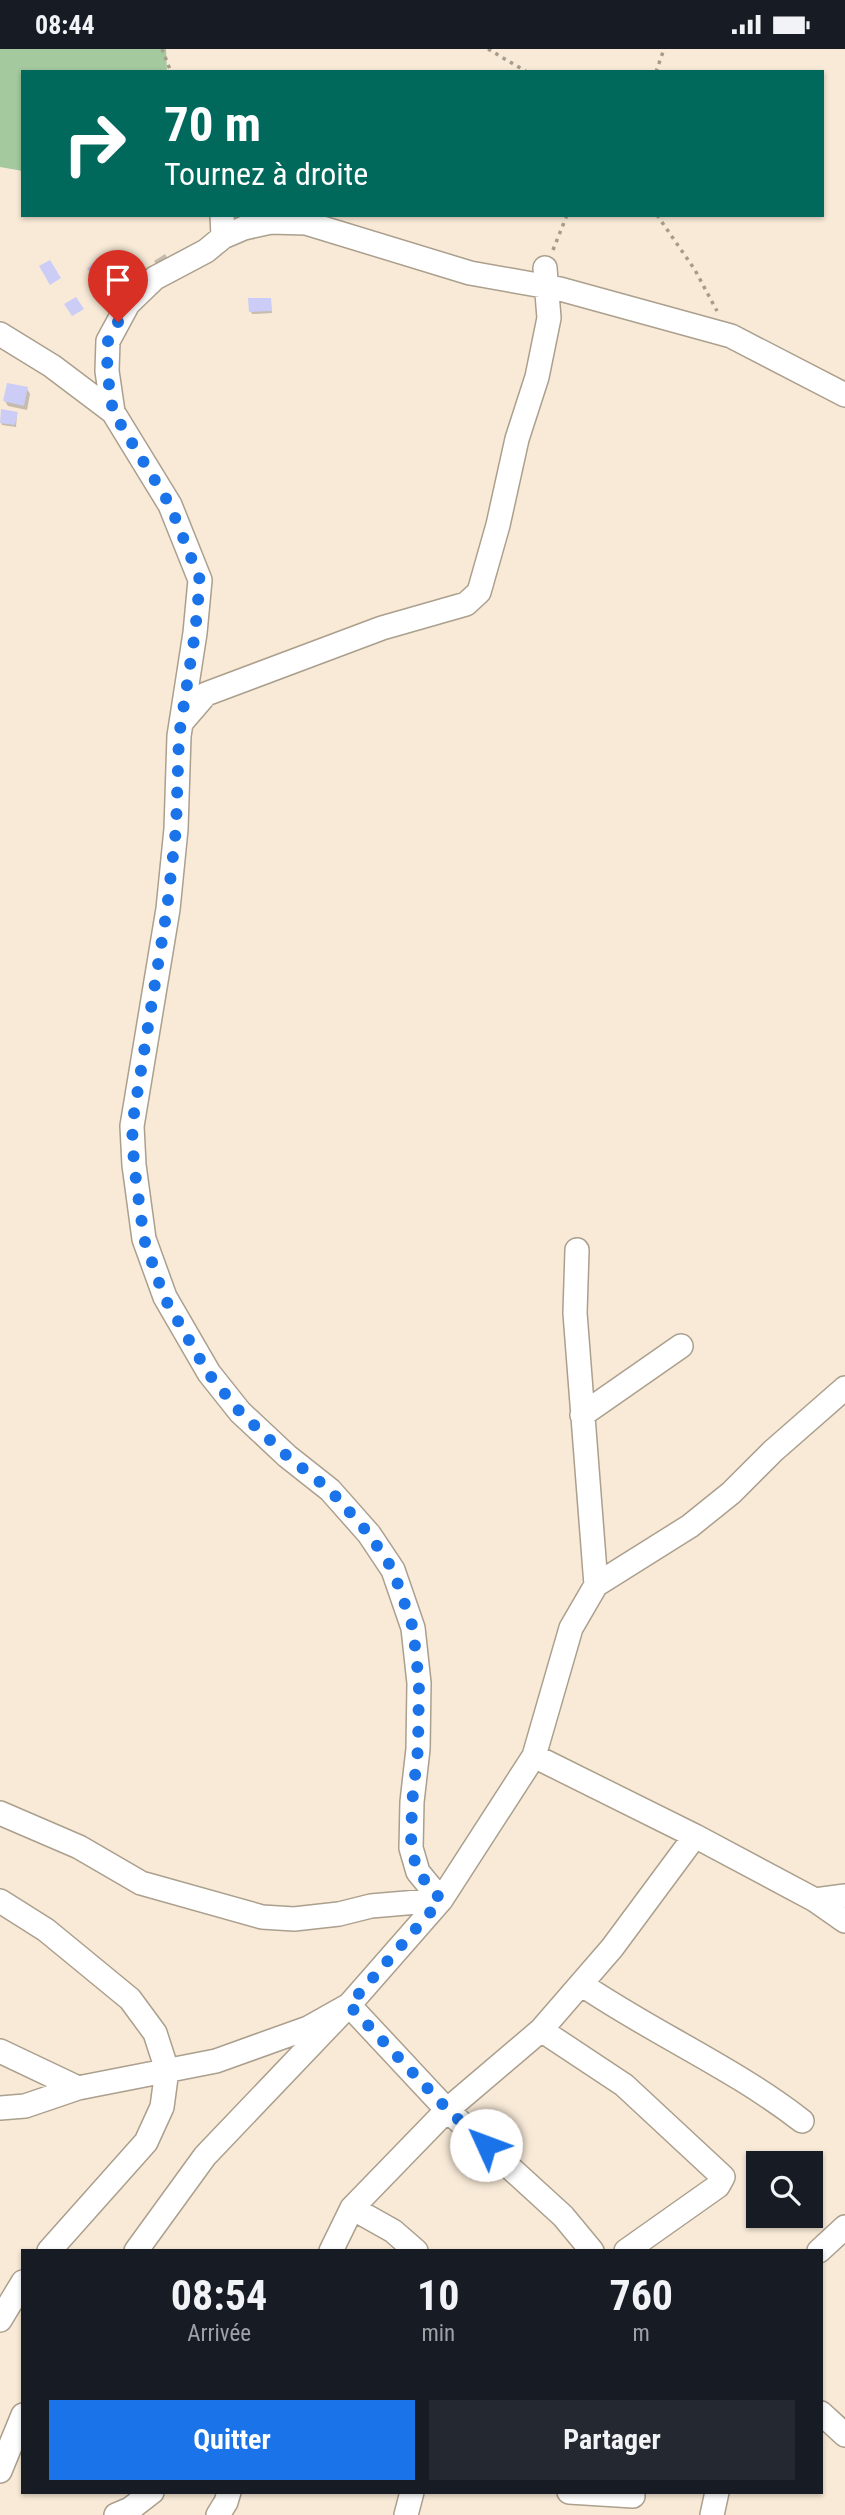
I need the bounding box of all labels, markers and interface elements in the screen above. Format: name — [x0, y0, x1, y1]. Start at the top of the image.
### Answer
text: 08:44 — [35, 10, 95, 40]
text: 70 m — [164, 96, 261, 153]
icon: right — [49, 98, 140, 189]
text: Tournez à droite — [164, 155, 368, 193]
pin — [88, 250, 148, 322]
icon: arrive — [99, 261, 137, 299]
position arrow — [449, 2108, 523, 2182]
map controls — [746, 2151, 823, 2228]
button: search — [746, 2151, 823, 2228]
text: 08:54 — [171, 2271, 267, 2320]
text: 10 — [417, 2271, 460, 2320]
text: 760 — [609, 2271, 673, 2320]
text: Arrivée — [187, 2320, 251, 2347]
text: min — [421, 2320, 455, 2347]
text: m — [633, 2320, 650, 2347]
button: Quitter — [49, 2400, 415, 2480]
button: Partager — [429, 2400, 795, 2480]

